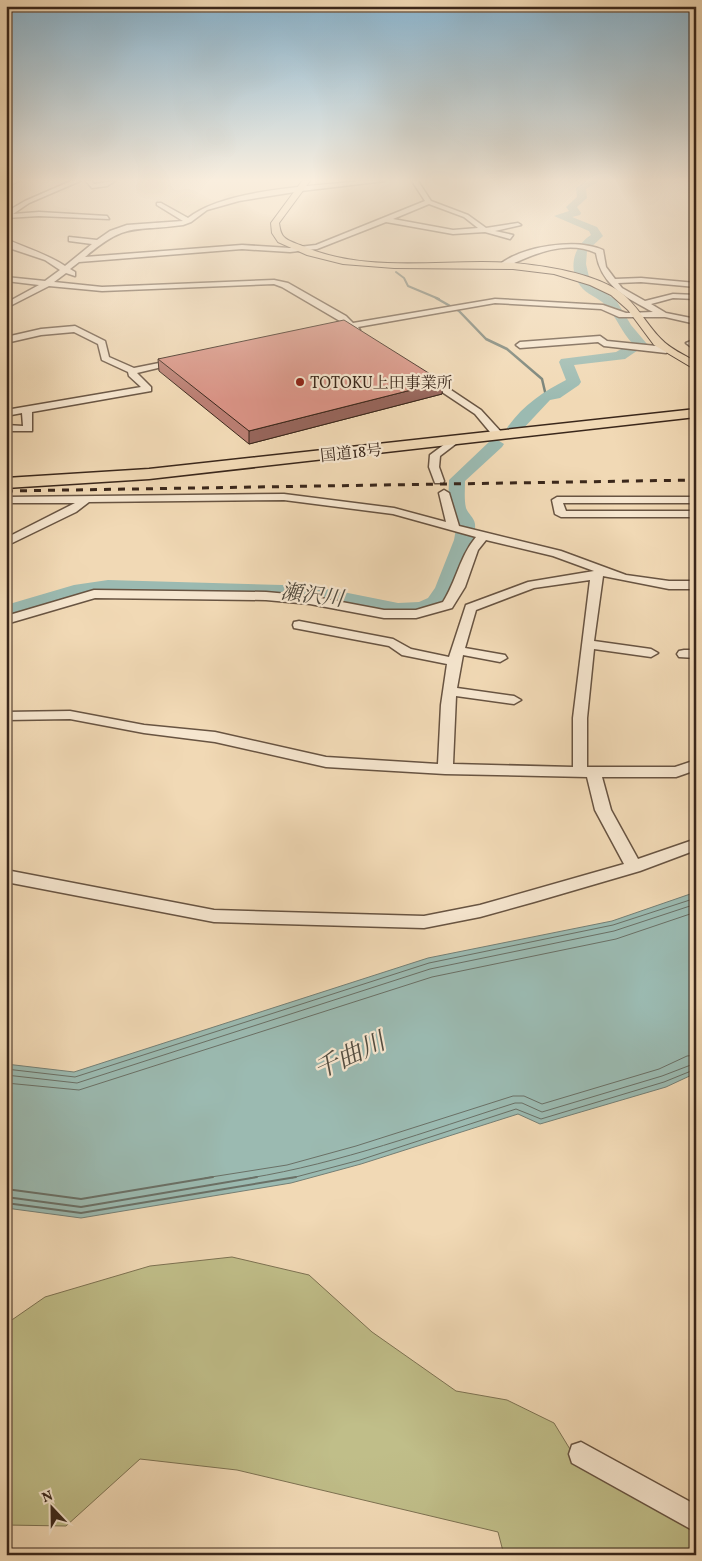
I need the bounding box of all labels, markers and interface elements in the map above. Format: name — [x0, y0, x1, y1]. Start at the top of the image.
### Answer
place label: TOTOKU上田事業所 — [310, 373, 453, 395]
marker: TOTOKU上田事業所 — [294, 376, 306, 388]
street label: 国道18号 — [319, 440, 383, 468]
water label: 瀬沢川 — [279, 578, 347, 615]
water label: 千曲川 — [309, 1024, 394, 1089]
north arrow — [28, 1484, 78, 1534]
text: N — [39, 1487, 56, 1508]

